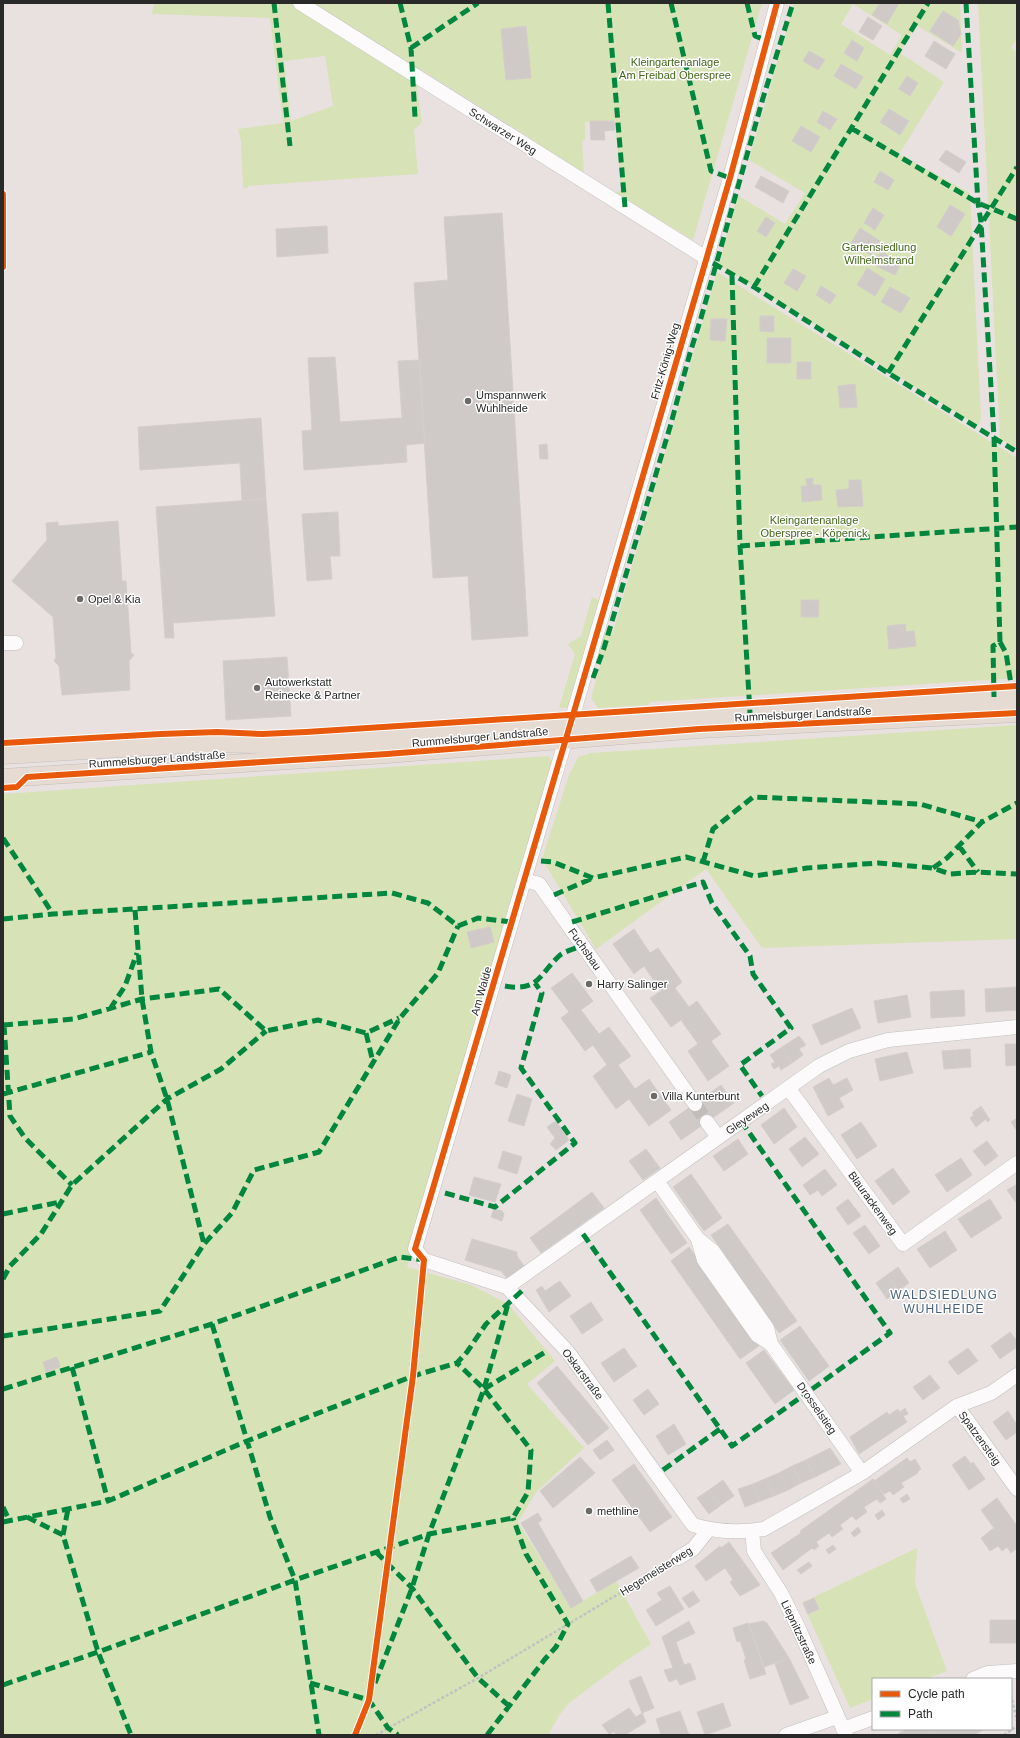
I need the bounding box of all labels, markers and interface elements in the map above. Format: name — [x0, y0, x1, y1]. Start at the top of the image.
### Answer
park label: Kleingartenanlage Am Freibad Oberspree — [619, 56, 731, 81]
street label: Schwarzer Weg — [467, 105, 539, 157]
park label: Gartensiedlung Wilhelmstrand — [842, 241, 916, 266]
street label: Fritz-König-Weg — [648, 321, 682, 401]
place label: Umspannwerk Wuhlheide — [476, 389, 547, 414]
marker: Umspannwerk Wuhlheide — [463, 396, 473, 406]
park label: Kleingartenanlage Oberspree - Köpenick — [761, 514, 868, 539]
place label: Opel & Kia — [88, 593, 141, 605]
marker: Opel & Kia — [75, 594, 85, 604]
place label: Autowerkstatt Reinecke & Partner — [265, 676, 361, 701]
marker: Autowerkstatt Reinecke & Partner — [252, 683, 262, 693]
street label: Rummelsburger Landstraße — [734, 704, 872, 724]
street label: Rummelsburger Landstraße — [411, 725, 549, 749]
street label: Rummelsburger Landstraße — [88, 748, 226, 770]
street label: Fuchsbau — [566, 926, 604, 972]
street label: Am Walde — [468, 965, 494, 1017]
place label: Harry Salinger — [597, 978, 668, 990]
marker: Harry Salinger — [584, 979, 594, 989]
place label: Villa Kunterbunt — [662, 1090, 739, 1102]
marker: Villa Kunterbunt — [649, 1091, 659, 1101]
street label: Gleyeweg — [723, 1099, 771, 1137]
street label: Blaurackenweg — [846, 1169, 900, 1237]
district label: WALDSIEDLUNG WUHLHEIDE — [890, 1288, 998, 1316]
street label: Oskarstraße — [560, 1346, 606, 1402]
street label: Drosselstieg — [795, 1380, 839, 1436]
street label: Spatzensteig — [956, 1409, 1004, 1467]
place label: methline — [597, 1505, 639, 1517]
marker: methline — [584, 1506, 594, 1516]
street label: Hegemeisterweg — [618, 1544, 694, 1598]
street label: Liepnitzstraße — [779, 1598, 819, 1666]
legend — [872, 1678, 1012, 1730]
text: Cycle path — [908, 1687, 965, 1701]
text: Path — [908, 1707, 933, 1721]

